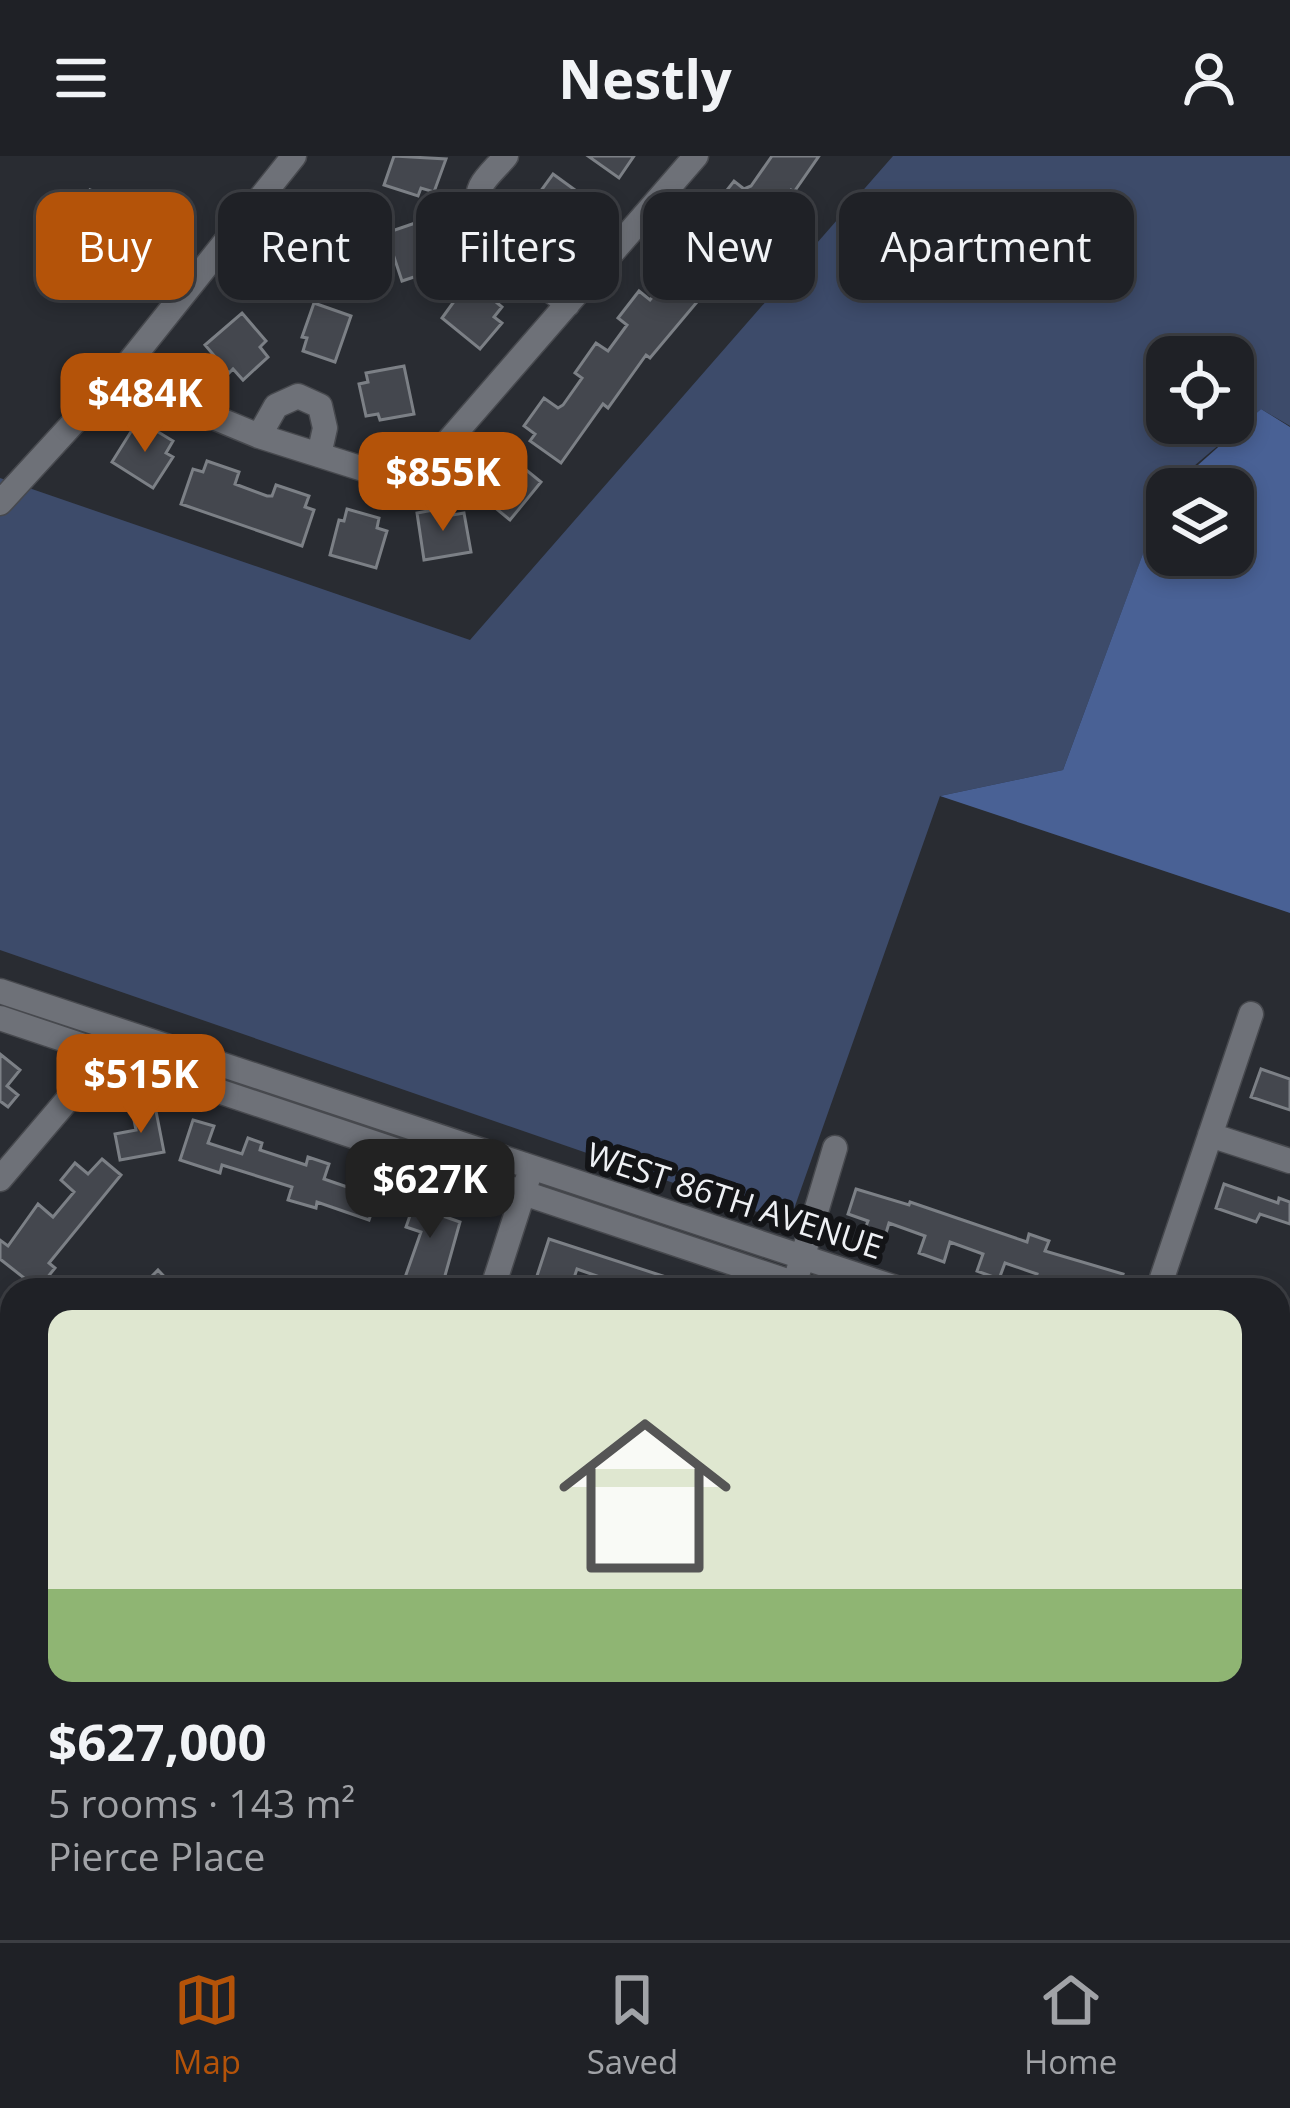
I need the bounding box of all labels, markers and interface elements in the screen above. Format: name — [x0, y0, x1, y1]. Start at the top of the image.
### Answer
text: Nestly — [558, 41, 732, 115]
icon: menu — [48, 45, 114, 111]
icon: person — [1176, 45, 1242, 111]
chip: Buy — [36, 192, 194, 300]
chip: Rent — [218, 192, 392, 300]
chip: Filters — [416, 192, 619, 300]
chip: New — [643, 192, 815, 300]
chip: Apartment — [839, 192, 1134, 300]
map controls — [1146, 336, 1254, 576]
button: locate — [1146, 336, 1254, 444]
pin: $484K — [61, 353, 229, 455]
text: $484K — [87, 365, 203, 418]
pin: $855K — [359, 432, 527, 534]
text: $855K — [385, 444, 501, 497]
button: layers — [1146, 468, 1254, 576]
pin: $515K — [57, 1034, 225, 1136]
text: $515K — [83, 1046, 199, 1099]
street label: WEST 86TH AVENUE — [581, 1131, 889, 1269]
pin: $627K — [346, 1139, 514, 1241]
text: $627K — [372, 1151, 488, 1204]
icon: home — [537, 1388, 753, 1604]
text: $627,000 — [48, 1706, 267, 1776]
text: 5 rooms · 143 m² — [48, 1776, 355, 1829]
text: Pierce Place — [48, 1829, 265, 1882]
tab: Map — [173, 1967, 241, 2084]
tab: Saved — [587, 1967, 678, 2084]
tab: Home — [1024, 1967, 1117, 2084]

